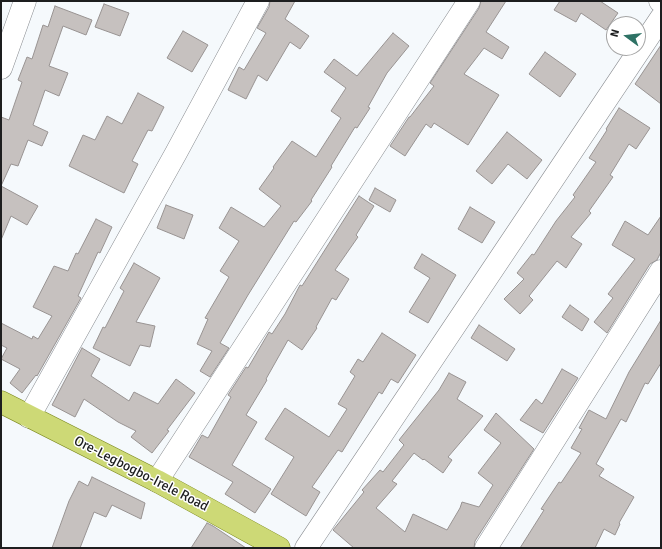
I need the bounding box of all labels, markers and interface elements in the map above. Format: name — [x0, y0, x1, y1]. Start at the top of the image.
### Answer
north arrow — [606, 16, 646, 56]
text: N — [608, 28, 622, 38]
street label: Ore-Legbogbo-Irele Road — [71, 433, 211, 515]

